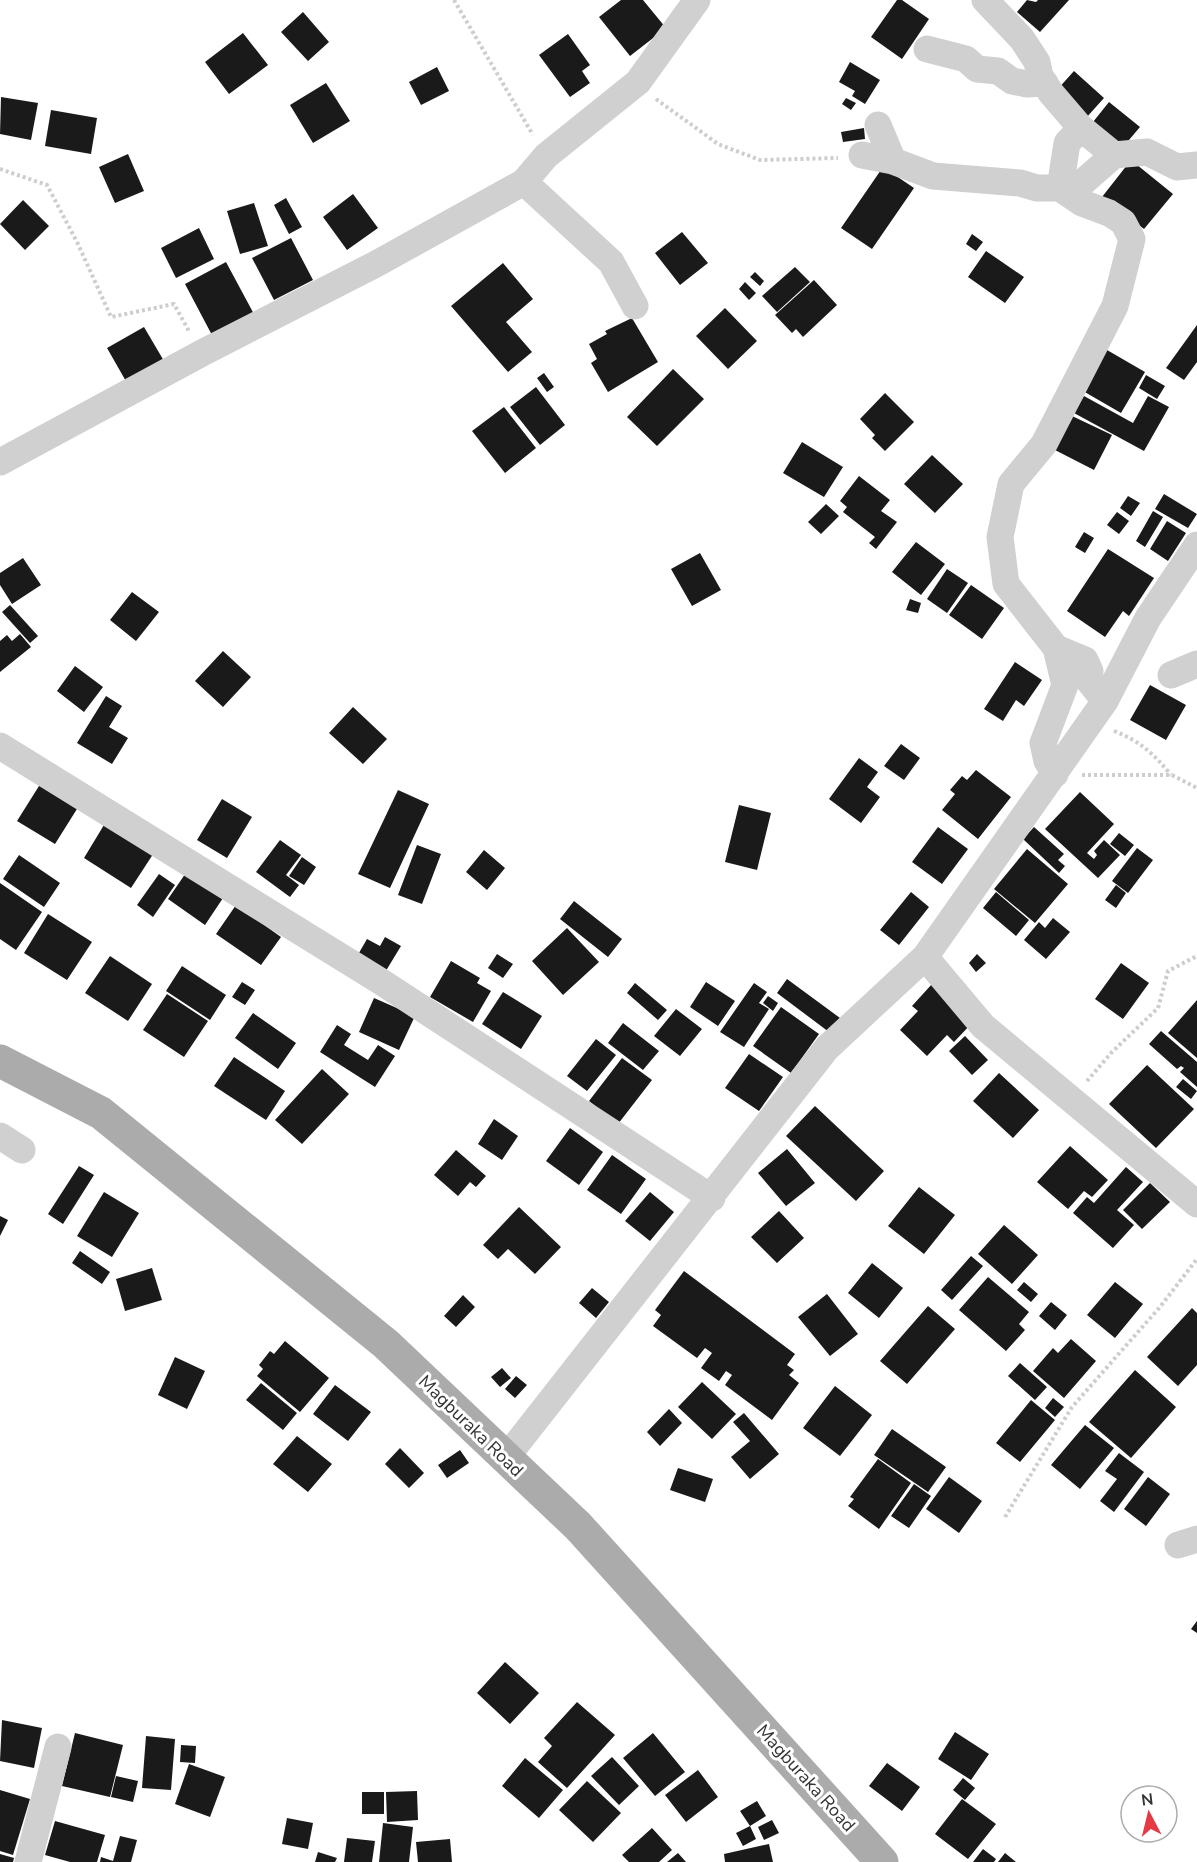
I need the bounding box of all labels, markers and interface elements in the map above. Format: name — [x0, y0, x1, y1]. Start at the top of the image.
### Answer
street label: Magburaka Road — [413, 1370, 529, 1482]
street label: Magburaka Road — [751, 1719, 861, 1837]
north arrow — [1119, 1784, 1179, 1844]
text: N — [1140, 1788, 1155, 1812]

